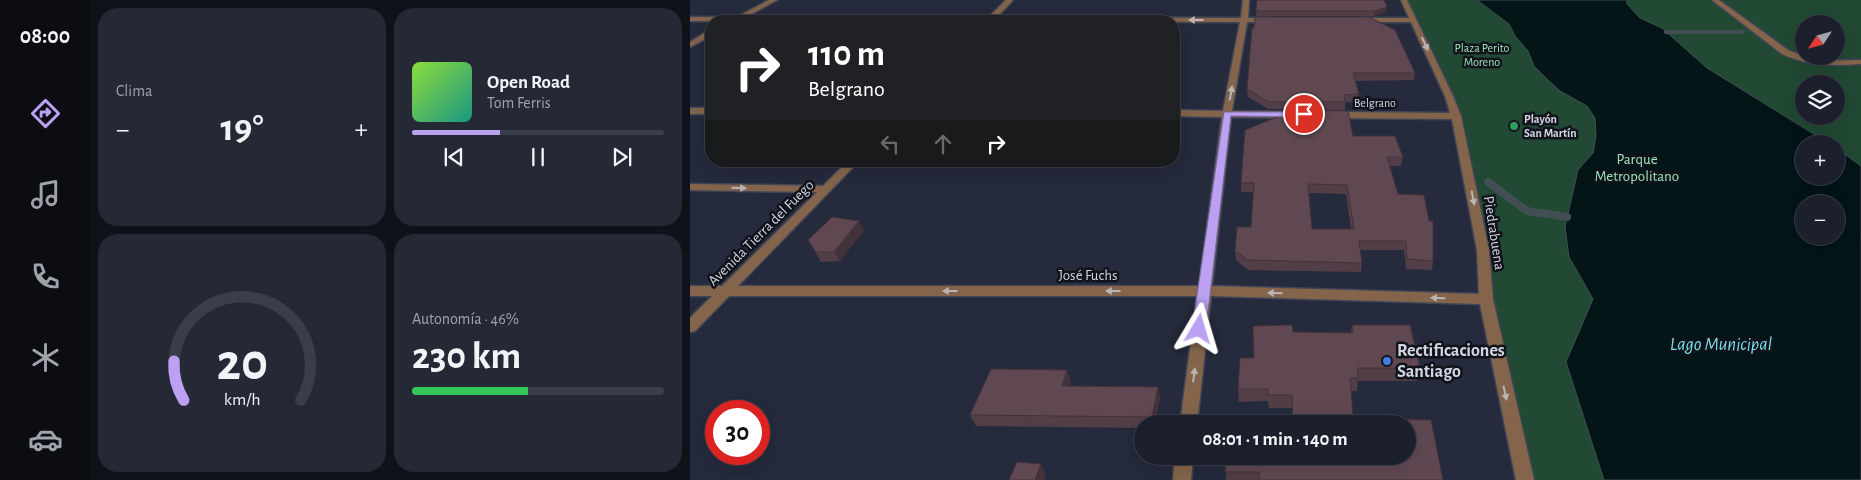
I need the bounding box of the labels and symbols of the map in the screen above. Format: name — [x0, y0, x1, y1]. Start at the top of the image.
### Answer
north arrow — [1795, 15, 1845, 65]
one-way arrow — [1187, 16, 1203, 24]
one-way arrow — [1421, 37, 1429, 51]
park label: Plaza Perito Moreno — [1455, 42, 1510, 68]
one-way arrow — [1228, 84, 1236, 100]
pin — [1283, 93, 1325, 135]
street label: Belgrano — [1354, 97, 1396, 109]
place label: Playón San Martín — [1524, 113, 1577, 139]
marker: Playón San Martín — [1508, 120, 1520, 132]
park label: Parque Metropolitano — [1595, 152, 1679, 184]
street label: Avenida Tierra del Fuego — [705, 177, 817, 289]
one-way arrow — [731, 184, 747, 192]
one-way arrow — [1469, 191, 1477, 206]
street label: Piedrabuena — [1481, 195, 1507, 271]
street label: José Fuchs — [1058, 268, 1118, 283]
one-way arrow — [942, 287, 958, 295]
one-way arrow — [1105, 287, 1121, 295]
one-way arrow — [1267, 289, 1283, 297]
one-way arrow — [1430, 294, 1446, 302]
position arrow — [1172, 302, 1224, 354]
water label: Lago Municipal — [1670, 335, 1773, 354]
place label: Rectificaciones Santiago — [1397, 342, 1505, 381]
marker: Rectificaciones Santiago — [1381, 355, 1393, 367]
one-way arrow — [1190, 367, 1198, 383]
one-way arrow — [1502, 385, 1510, 401]
speed limit sign: 30 — [705, 400, 770, 465]

